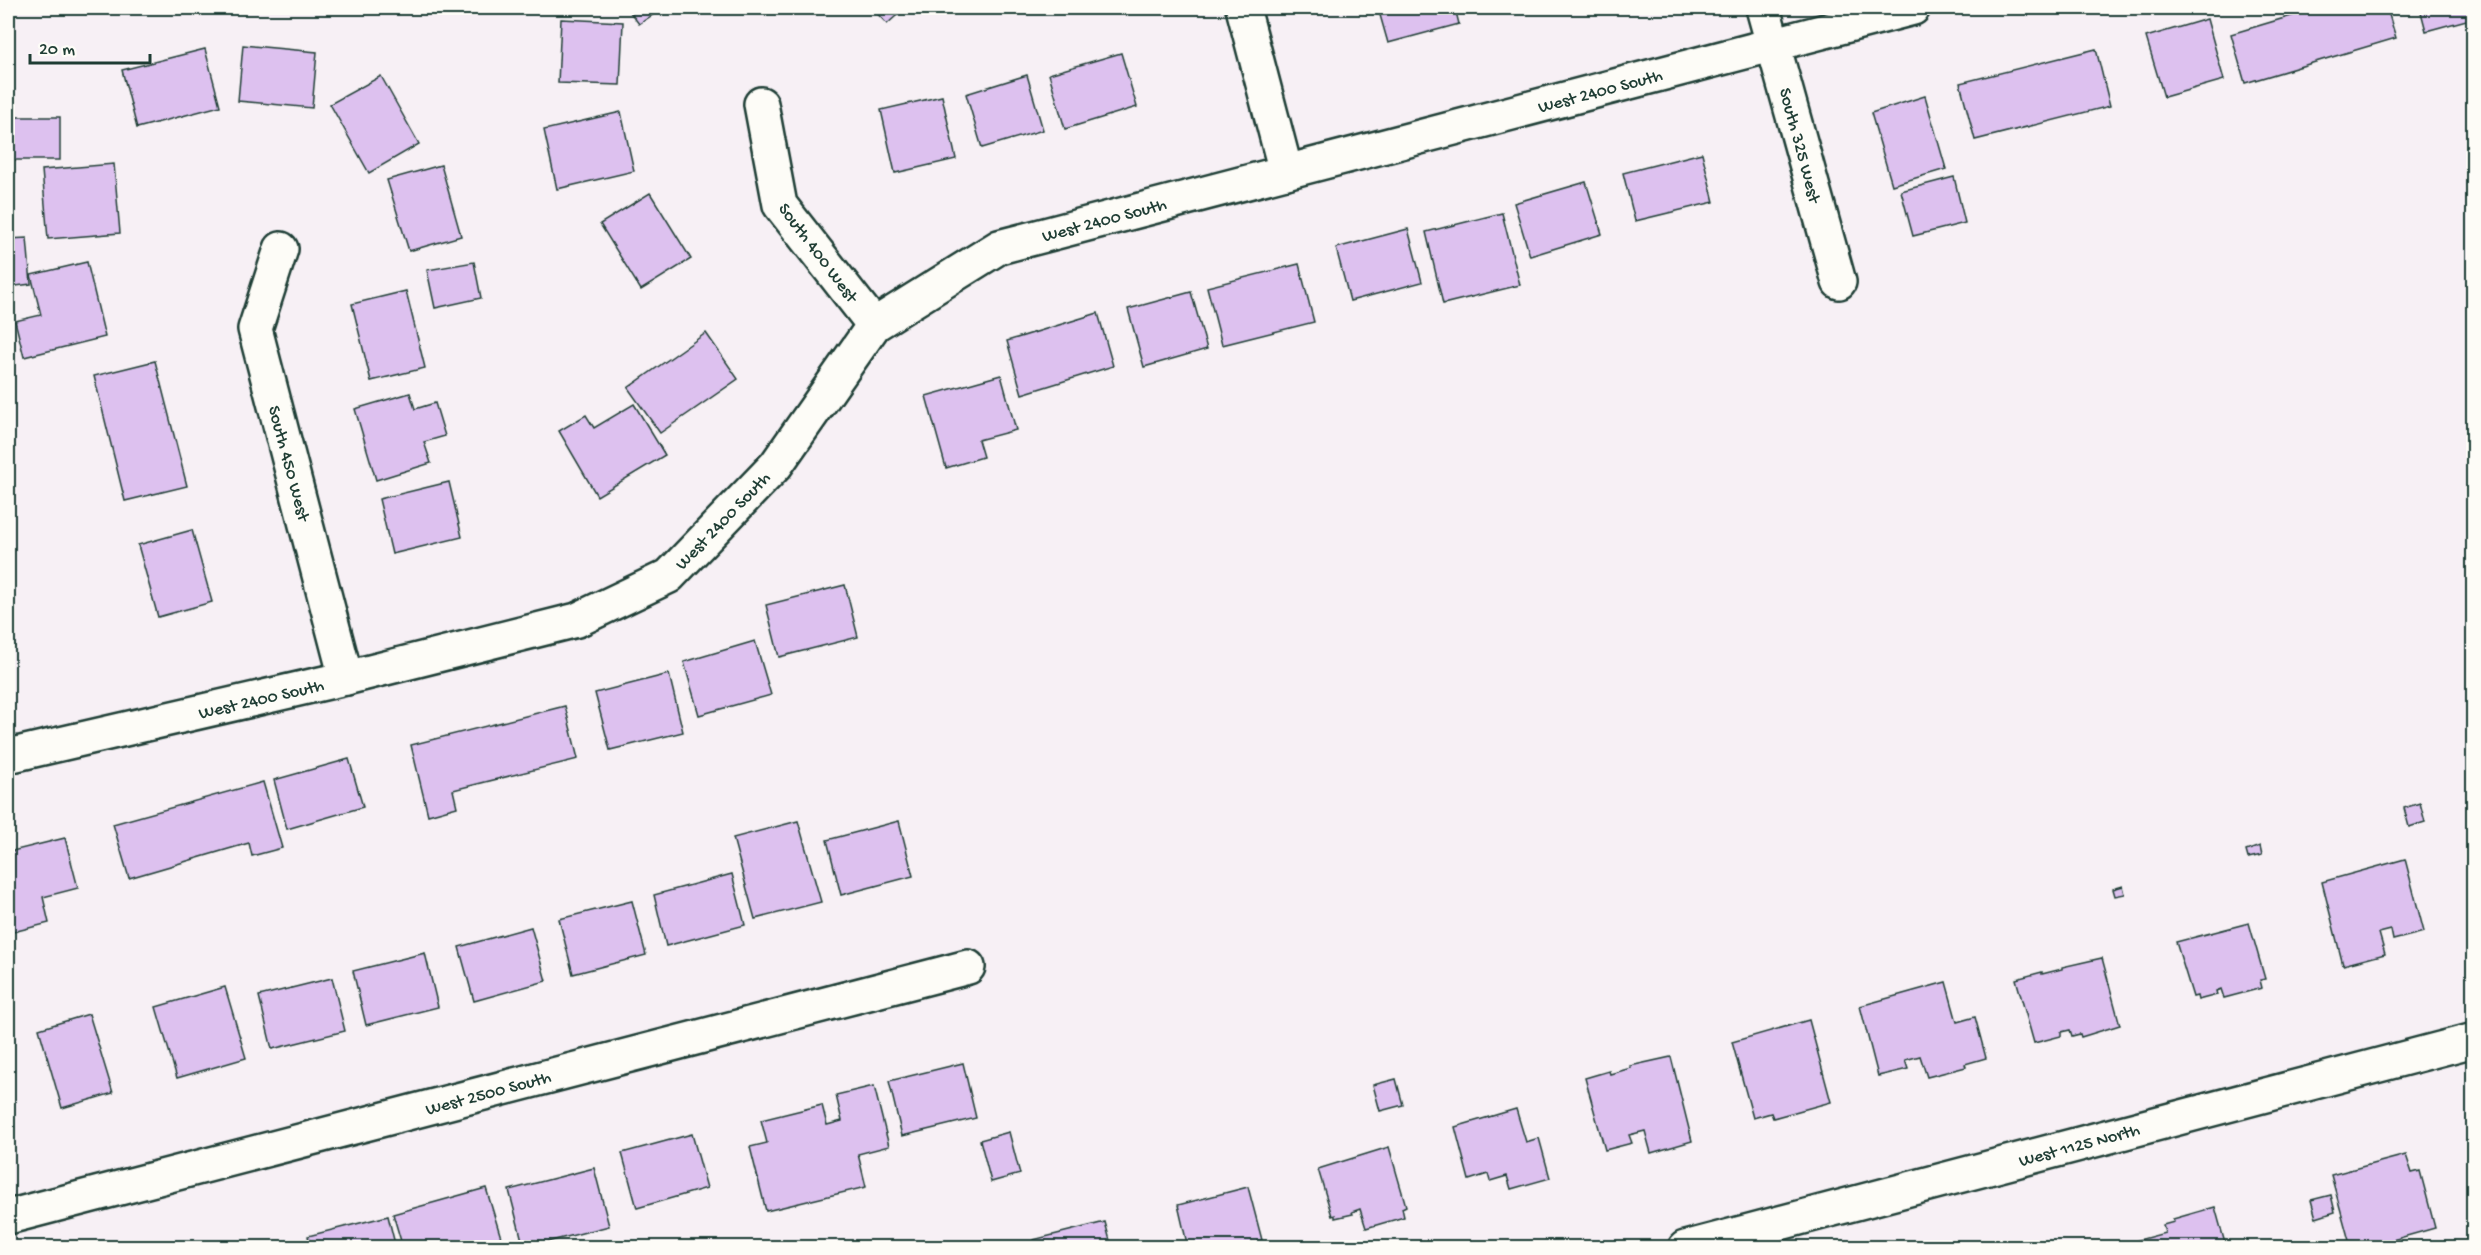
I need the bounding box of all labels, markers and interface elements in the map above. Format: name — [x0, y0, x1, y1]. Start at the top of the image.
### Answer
scale bar — [30, 27, 150, 65]
text: 20 m — [39, 40, 75, 61]
street label: West 2400 South — [1536, 66, 1666, 119]
street label: South 325 West — [1773, 86, 1824, 207]
street label: West 2400 South — [1040, 195, 1170, 248]
street label: South 400 West — [773, 200, 862, 309]
street label: South 450 West — [262, 404, 313, 525]
street label: West 2400 South — [672, 468, 776, 575]
street label: West 2400 South — [197, 676, 327, 725]
street label: West 2500 South — [424, 1067, 554, 1121]
street label: West 1125 North — [2017, 1120, 2143, 1173]

